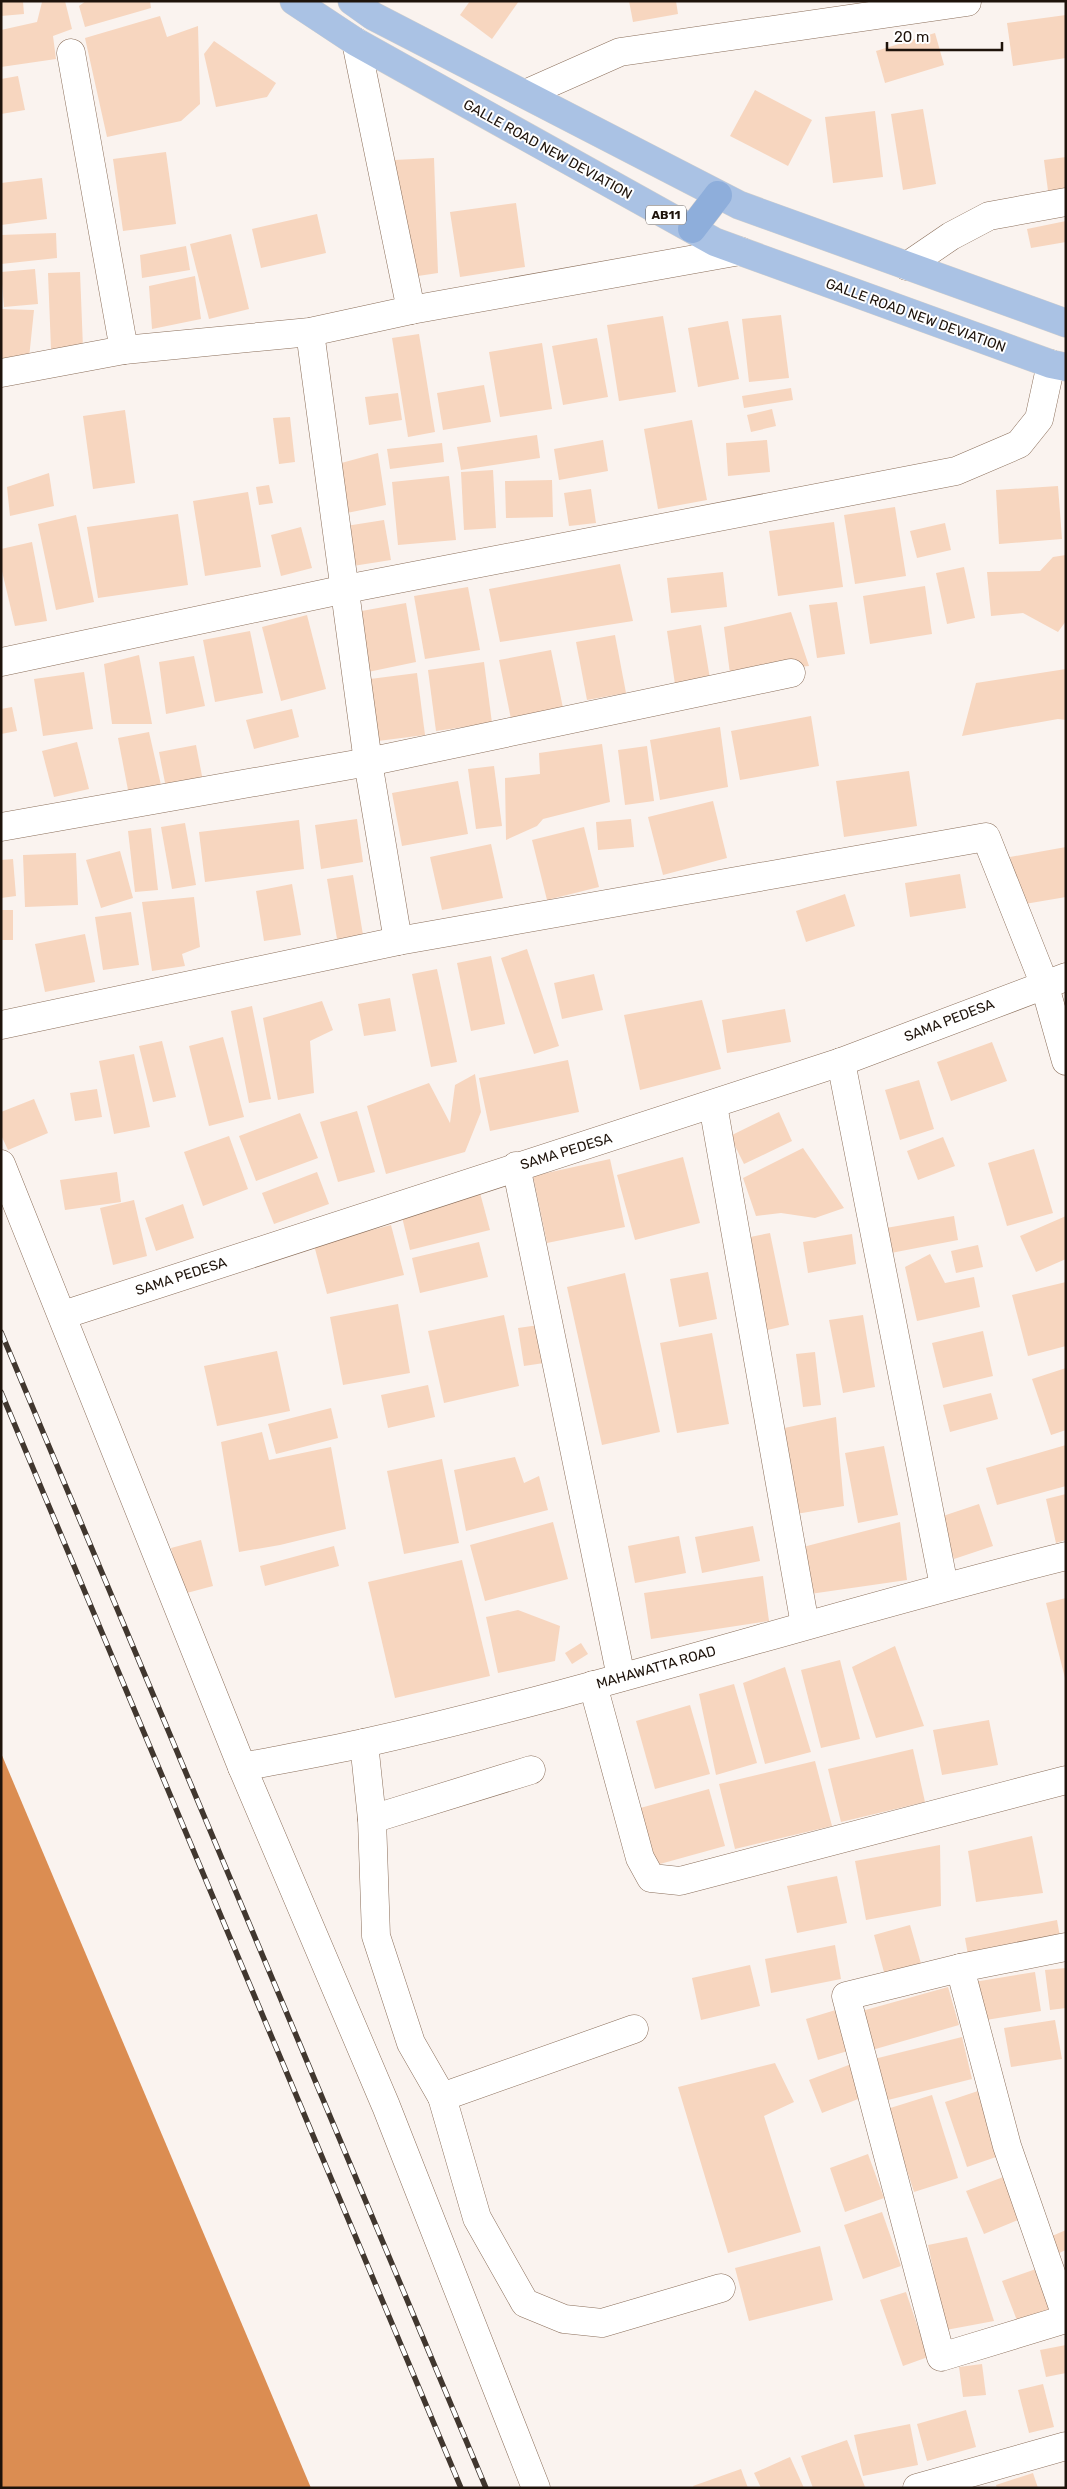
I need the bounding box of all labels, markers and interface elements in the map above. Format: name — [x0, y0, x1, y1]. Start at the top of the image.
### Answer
scale bar — [887, 20, 1002, 52]
text: 20 m — [894, 28, 929, 46]
street label: GALLE ROAD NEW DEVIATION — [460, 96, 635, 203]
road number: AB11 — [646, 206, 686, 224]
street label: GALLE ROAD NEW DEVIATION — [823, 275, 1008, 356]
street label: SAMA PEDESA — [902, 995, 997, 1045]
street label: SAMA PEDESA — [518, 1129, 615, 1174]
street label: SAMA PEDESA — [133, 1254, 230, 1299]
street label: MAHAWATTA ROAD — [594, 1642, 718, 1693]

